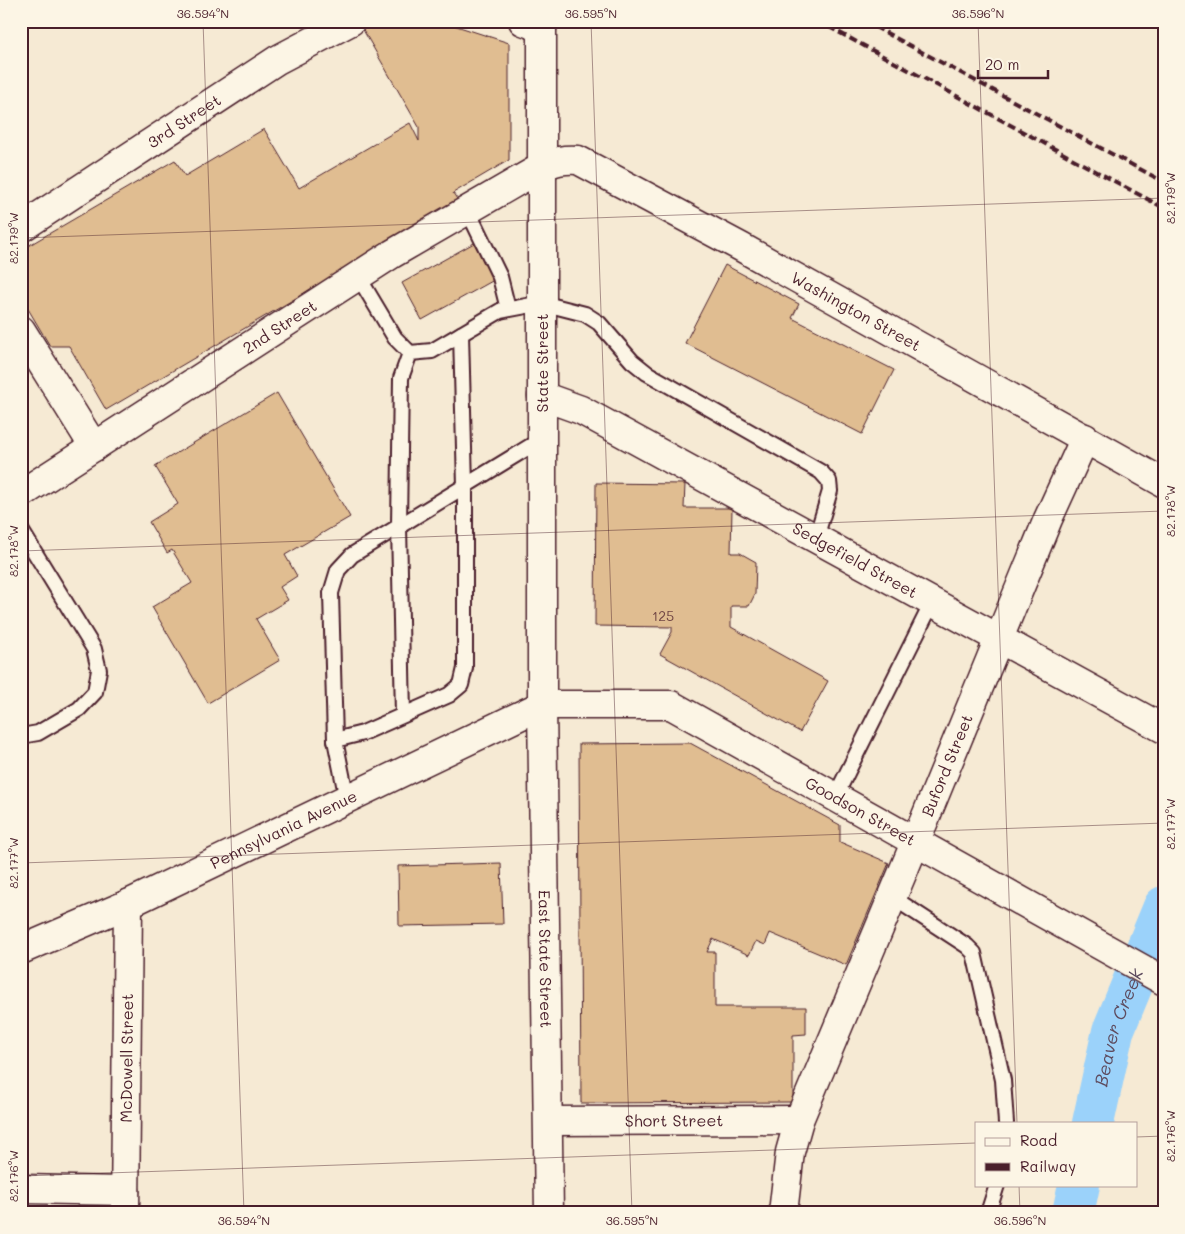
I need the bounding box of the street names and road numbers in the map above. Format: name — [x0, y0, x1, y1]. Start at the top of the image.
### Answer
street label: 3rd Street — [143, 89, 224, 152]
street label: Washington Street — [788, 266, 925, 355]
street label: 2nd Street — [238, 295, 320, 358]
street label: State Street — [531, 313, 552, 413]
street label: Sedgefield Street — [789, 517, 922, 602]
street label: Buford Street — [916, 711, 977, 819]
street label: Goodson Street — [802, 771, 920, 850]
street label: Pennsylvania Avenue — [206, 785, 360, 873]
street label: East State Street — [535, 890, 557, 1028]
street label: McDowell Street — [115, 993, 137, 1123]
street label: Short Street — [625, 1109, 723, 1131]

